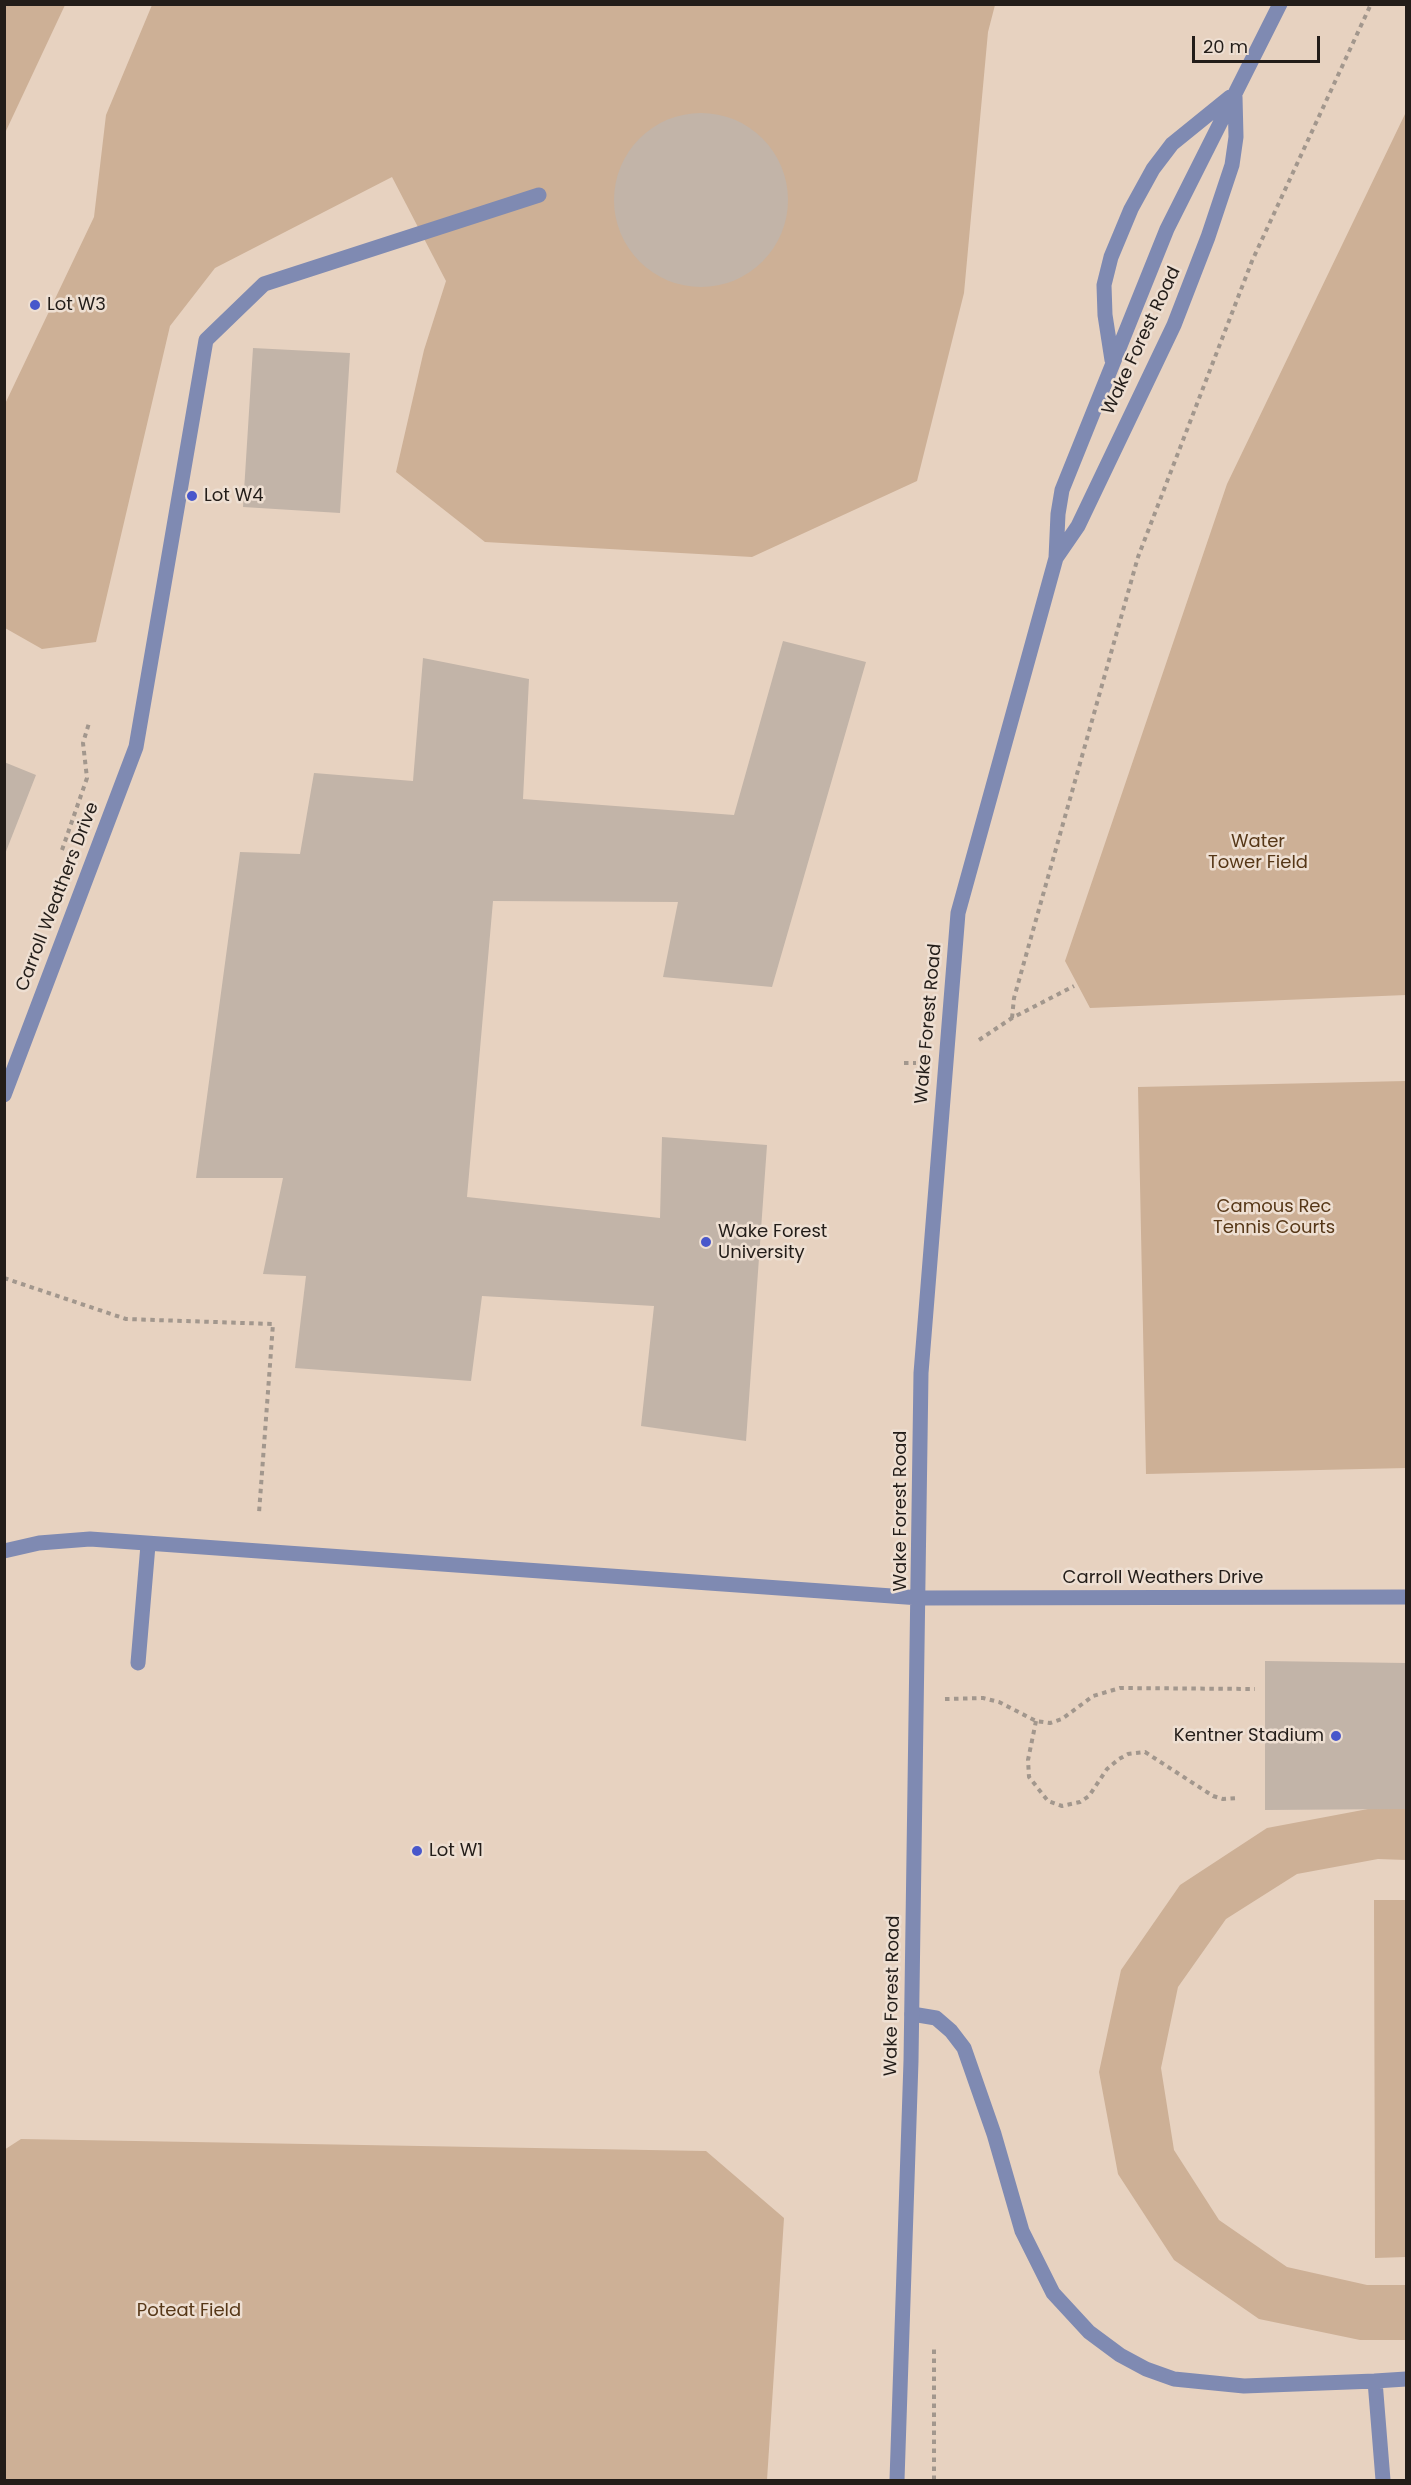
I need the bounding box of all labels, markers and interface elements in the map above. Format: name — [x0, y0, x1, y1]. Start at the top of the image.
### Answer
scale bar — [1195, 24, 1322, 62]
text: 20 m — [1203, 34, 1248, 59]
street label: Wake Forest Road — [1098, 263, 1186, 419]
place label: Lot W3 — [47, 294, 106, 316]
marker: Lot W3 — [28, 298, 42, 312]
place label: Lot W4 — [204, 485, 264, 507]
marker: Lot W4 — [185, 489, 199, 503]
street label: Carroll Weathers Drive — [12, 799, 104, 995]
park label: Water Tower Field — [1208, 831, 1308, 874]
street label: Wake Forest Road — [911, 943, 947, 1105]
park label: Camous Rec Tennis Courts — [1213, 1196, 1335, 1238]
place label: Wake Forest University — [718, 1221, 827, 1264]
marker: Wake Forest University — [699, 1235, 713, 1249]
street label: Wake Forest Road — [890, 1431, 912, 1591]
street label: Carroll Weathers Drive — [1063, 1567, 1263, 1589]
place label: Kentner Stadium — [1174, 1725, 1324, 1747]
marker: Kentner Stadium — [1329, 1729, 1343, 1743]
place label: Lot W1 — [429, 1840, 483, 1862]
marker: Lot W1 — [410, 1844, 424, 1858]
street label: Wake Forest Road — [881, 1915, 905, 2077]
park label: Poteat Field — [137, 2300, 241, 2322]

